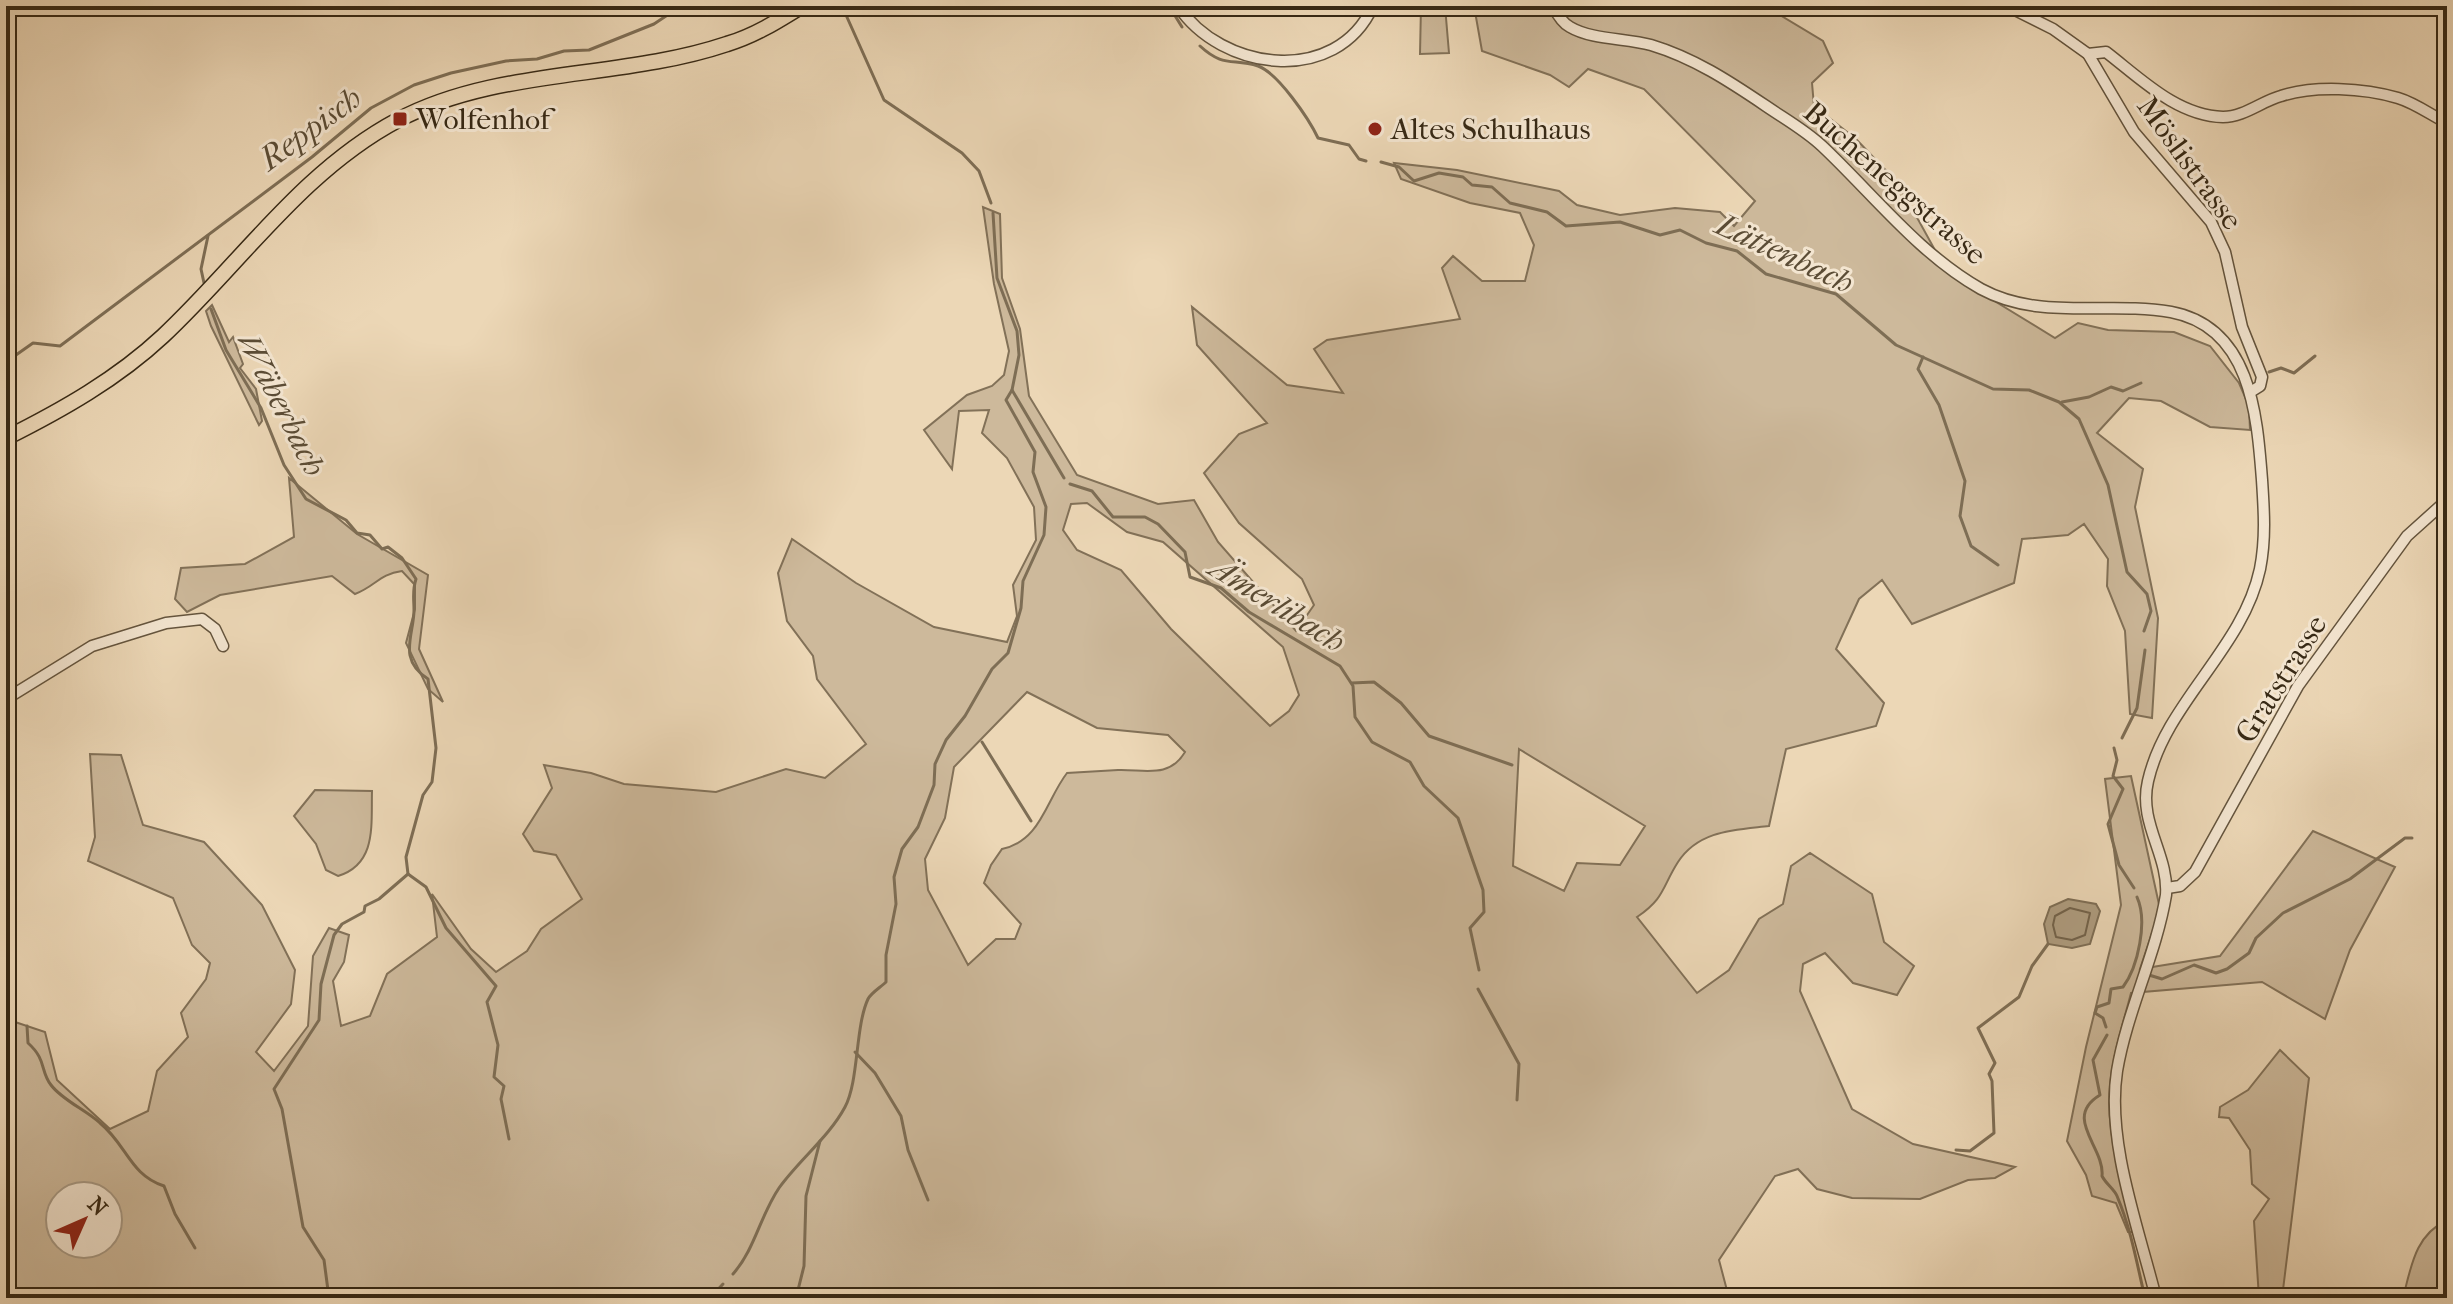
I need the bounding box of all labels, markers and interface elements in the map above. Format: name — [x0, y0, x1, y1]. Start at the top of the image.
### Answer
water label: Reppisch — [251, 79, 368, 179]
street label: Möslistrasse — [2130, 90, 2250, 237]
street label: Bucheneggstrasse — [1796, 95, 1993, 272]
place label: Wolfenhof — [415, 102, 556, 137]
marker: Wolfenhof — [391, 110, 409, 128]
place label: Altes Schulhaus — [1390, 112, 1591, 147]
marker: Altes Schulhaus — [1366, 120, 1384, 138]
water label: Lättenbach — [1708, 205, 1859, 301]
water label: Wäberbach — [230, 326, 333, 482]
water label: Ämerlibach — [1200, 546, 1352, 660]
street label: Gratstrasse — [2228, 609, 2334, 750]
north arrow — [44, 1180, 124, 1260]
text: N — [82, 1191, 113, 1222]

